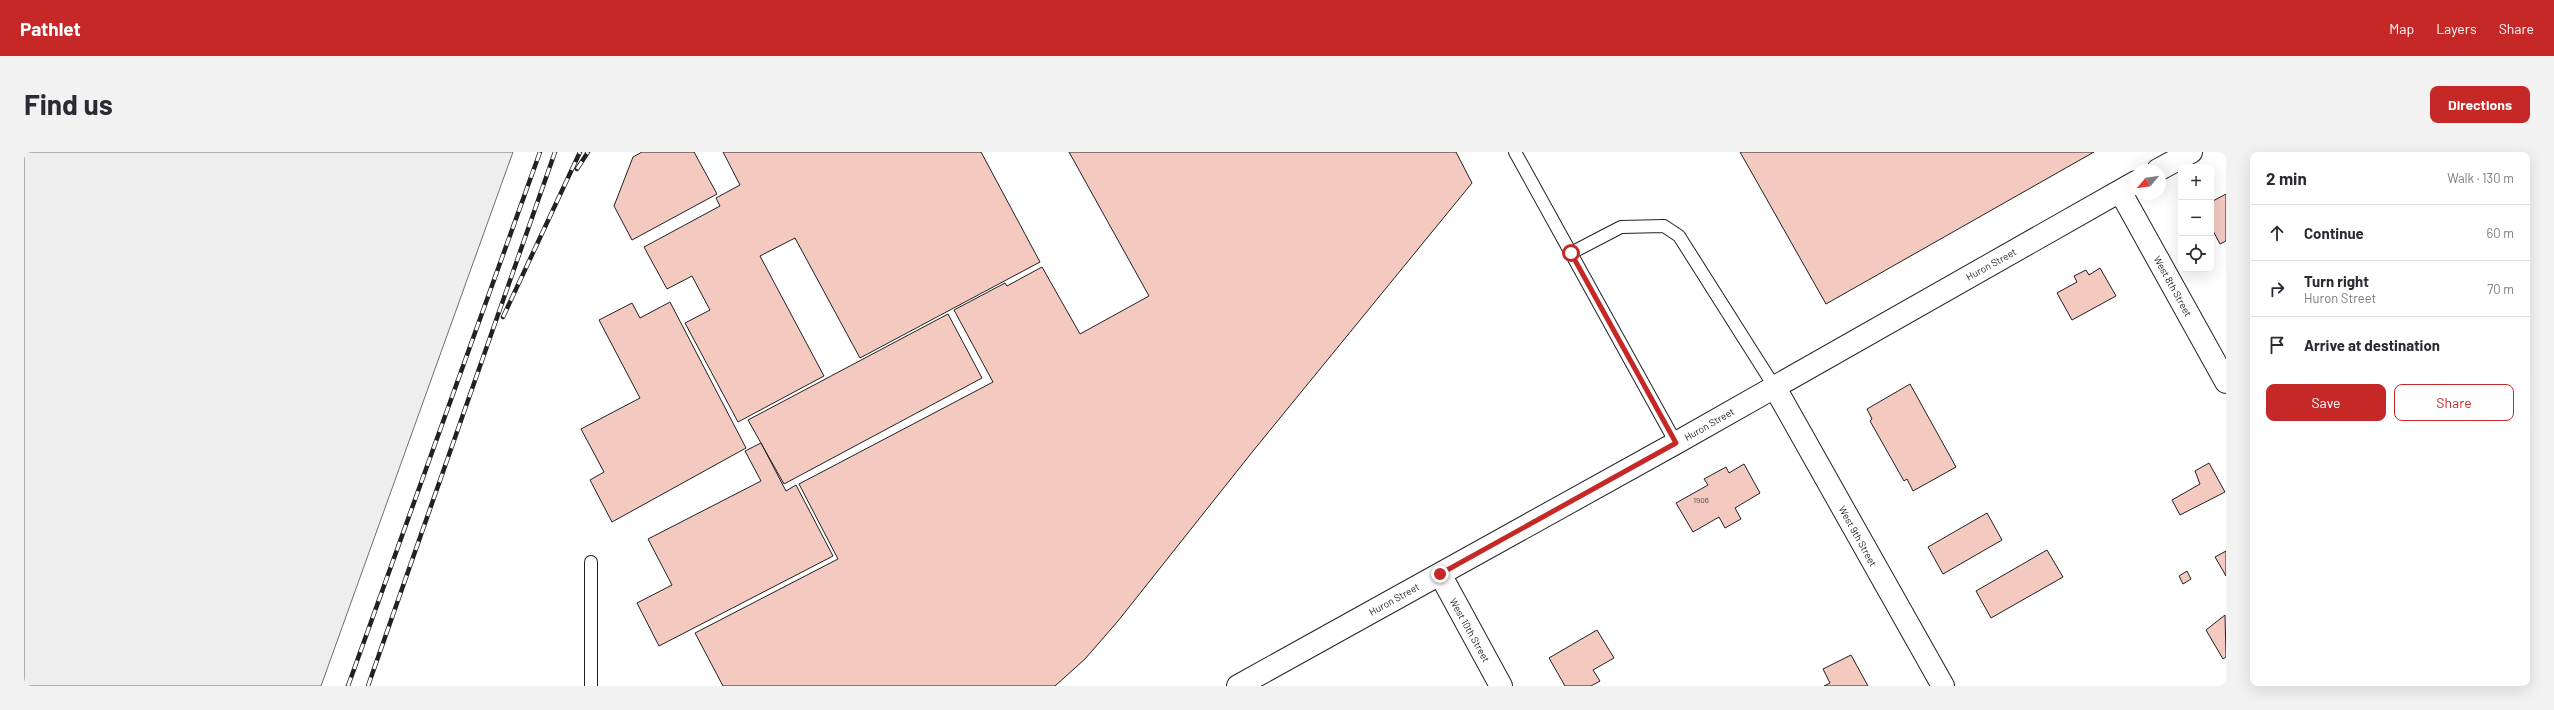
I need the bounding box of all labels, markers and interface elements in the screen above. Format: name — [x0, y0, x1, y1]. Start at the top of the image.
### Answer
text: Pathlet — [20, 17, 81, 40]
text: Map — [2389, 20, 2414, 37]
text: Layers — [2436, 20, 2477, 37]
text: Share — [2499, 20, 2534, 37]
button: Directions — [2430, 86, 2530, 123]
text: Find us — [24, 87, 113, 121]
north arrow — [2130, 164, 2166, 200]
map controls — [2178, 164, 2214, 272]
button: + — [2178, 164, 2214, 200]
text: 2 min — [2266, 168, 2307, 188]
text: Walk · 130 m — [2447, 170, 2514, 186]
button: − — [2178, 200, 2214, 236]
icon: ahead — [2266, 222, 2288, 244]
text: Continue — [2304, 224, 2364, 242]
text: 60 m — [2487, 225, 2514, 241]
button: locate — [2178, 236, 2214, 272]
route start — [1562, 244, 1580, 262]
street label: Huron Street — [1964, 245, 2019, 283]
street label: West 8th Street — [2151, 254, 2195, 319]
text: Turn right — [2304, 272, 2369, 290]
icon: right — [2266, 278, 2288, 300]
text: 70 m — [2487, 281, 2514, 297]
text: Huron Street — [2304, 290, 2376, 306]
icon: arrive — [2266, 334, 2288, 356]
text: Arrive at destination — [2304, 336, 2440, 354]
button: Save — [2266, 384, 2386, 421]
button: Share — [2394, 384, 2514, 421]
street label: Huron Street — [1682, 405, 1736, 443]
house number: 1906 — [1693, 495, 1709, 505]
street label: West 9th Street — [1836, 504, 1880, 569]
route end — [1431, 565, 1449, 583]
street label: Huron Street — [1367, 580, 1422, 618]
street label: West 10th Street — [1447, 596, 1493, 664]

